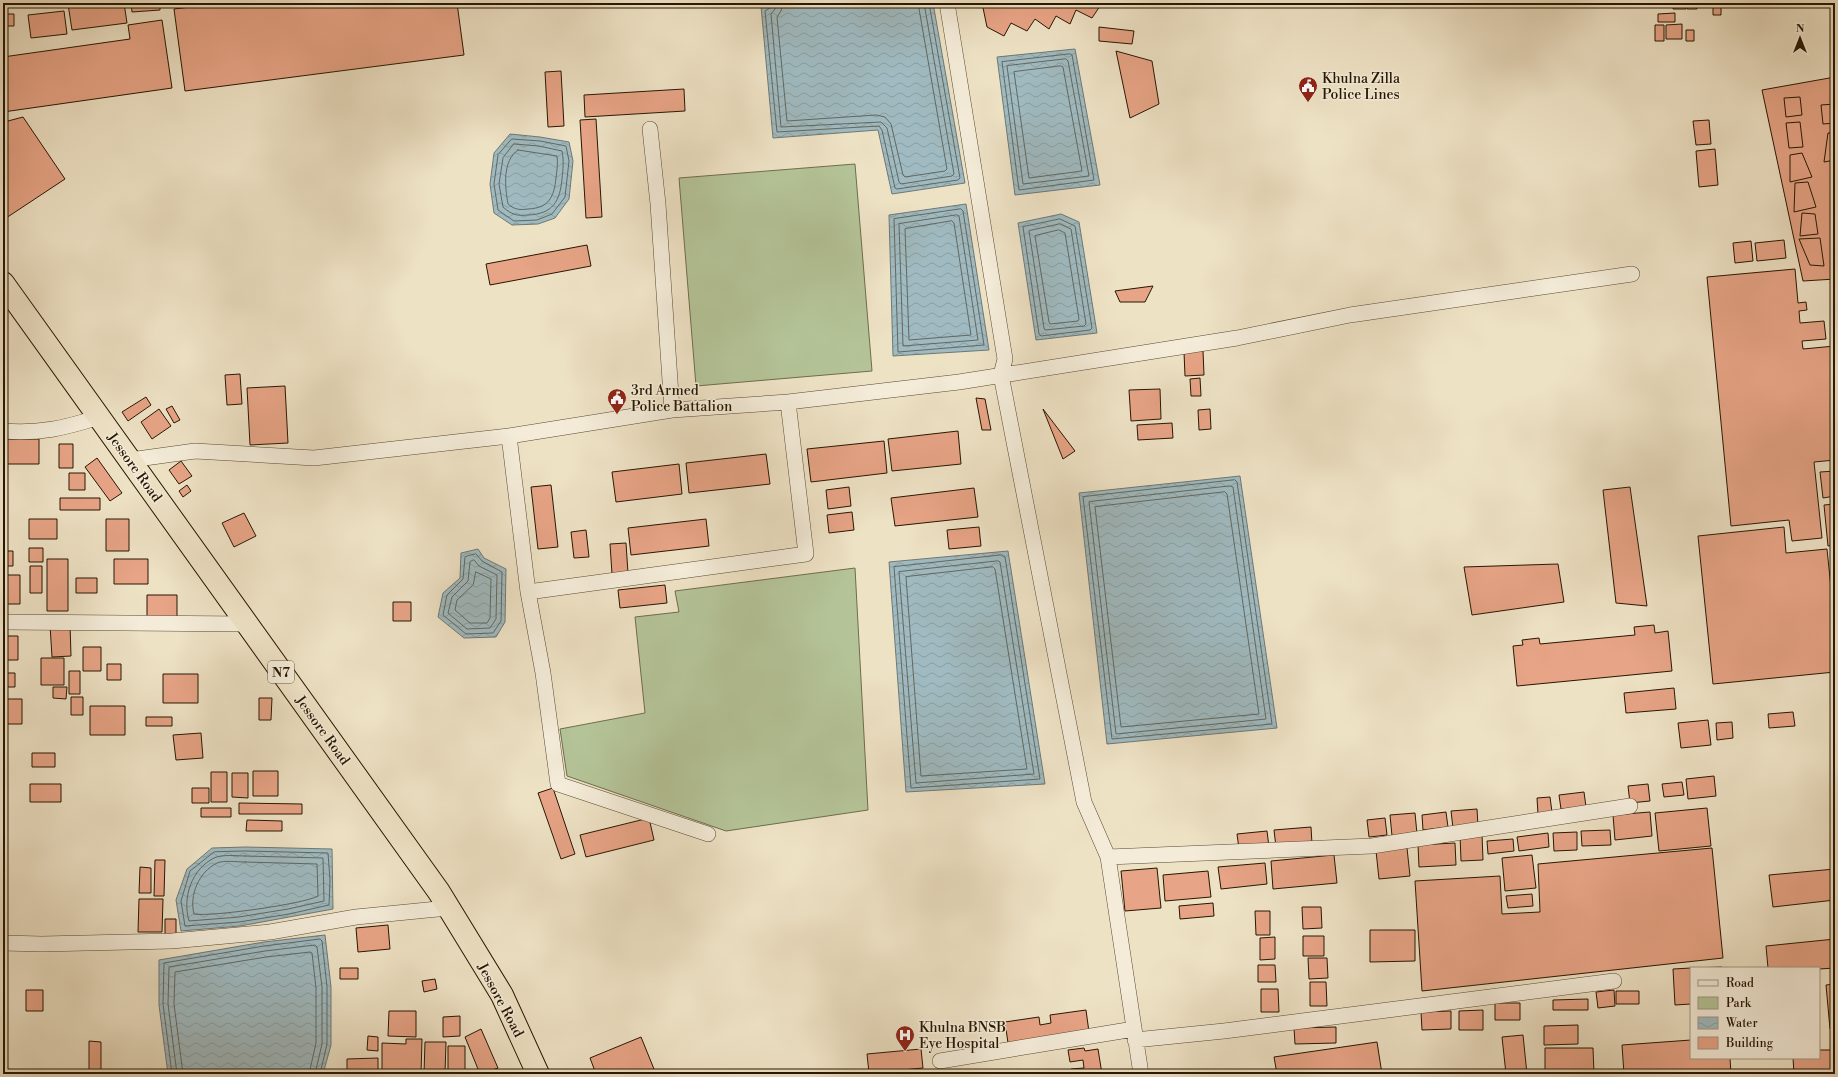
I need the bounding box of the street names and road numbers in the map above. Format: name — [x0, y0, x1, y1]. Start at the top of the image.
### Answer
street label: Jessore Road — [102, 428, 165, 506]
road number: N7 — [268, 661, 294, 683]
street label: Jessore Road — [290, 691, 353, 769]
street label: Jessore Road — [473, 959, 527, 1041]

